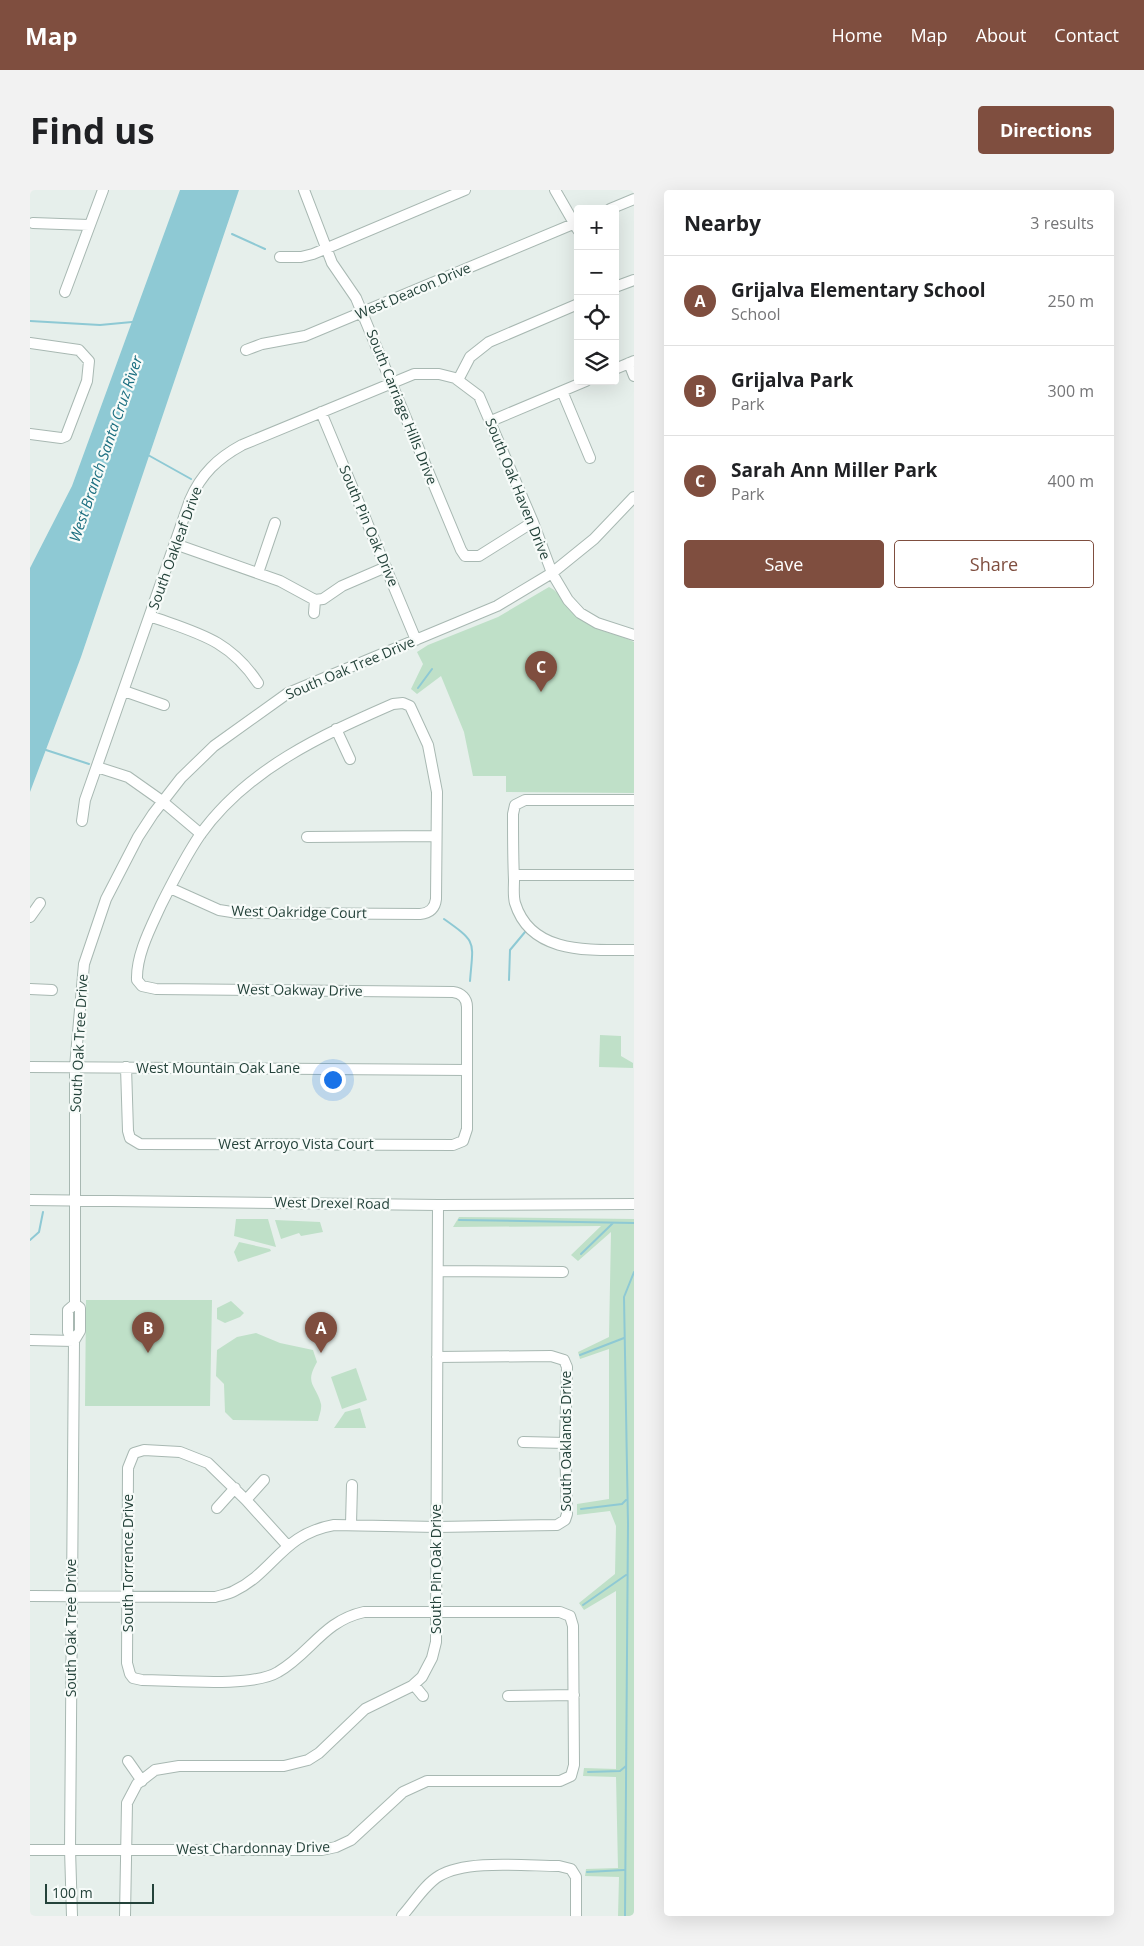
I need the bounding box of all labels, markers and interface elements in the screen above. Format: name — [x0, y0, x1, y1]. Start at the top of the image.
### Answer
text: Map — [25, 19, 77, 52]
text: Home — [832, 23, 882, 47]
text: Map — [910, 23, 948, 47]
text: About — [976, 23, 1026, 47]
text: Contact — [1054, 23, 1119, 47]
button: Directions — [978, 106, 1114, 154]
text: Find us — [30, 107, 155, 154]
map controls — [574, 205, 619, 385]
button: + — [574, 205, 619, 250]
text: Nearby — [684, 209, 761, 237]
text: 3 results — [1030, 212, 1094, 234]
button: − — [574, 250, 619, 295]
street label: West Deacon Drive — [352, 258, 473, 323]
text: Grijalva Elementary School — [731, 277, 986, 303]
text: A — [694, 290, 706, 312]
text: 250 m — [1048, 290, 1094, 312]
button: locate — [574, 295, 619, 340]
text: School — [731, 303, 781, 325]
street label: South Carriage Hills Drive — [363, 326, 442, 487]
button: layers — [574, 340, 619, 385]
water label: West Branch Santa Cruz River — [64, 352, 147, 544]
text: Grijalva Park — [731, 367, 853, 393]
text: B — [695, 380, 705, 402]
text: 300 m — [1048, 380, 1094, 402]
text: Park — [731, 393, 764, 415]
street label: South Oak Haven Drive — [481, 415, 556, 563]
text: Sarah Ann Miller Park — [731, 457, 937, 483]
street label: South Pin Oak Drive — [335, 462, 404, 589]
text: C — [695, 470, 705, 492]
text: 400 m — [1048, 470, 1094, 492]
text: Park — [731, 483, 764, 505]
street label: South Oakleaf Drive — [143, 484, 206, 612]
button: Save — [684, 540, 884, 588]
button: Share — [894, 540, 1094, 588]
street label: South Oak Tree Drive — [282, 632, 417, 703]
pin: C — [525, 651, 557, 692]
street label: West Oakridge Court — [231, 901, 367, 922]
street label: South Oak Tree Drive — [65, 973, 92, 1113]
street label: West Oakway Drive — [237, 979, 363, 1000]
street label: West Mountain Oak Lane — [136, 1058, 300, 1077]
your location — [320, 1067, 346, 1093]
street label: West Arroyo Vista Court — [218, 1134, 374, 1153]
street label: West Drexel Road — [274, 1192, 390, 1213]
pin: B — [132, 1312, 164, 1353]
pin: A — [305, 1312, 337, 1353]
street label: South Oaklands Drive — [556, 1370, 575, 1511]
street label: South Torrence Drive — [118, 1494, 137, 1632]
street label: South Pin Oak Drive — [426, 1504, 445, 1634]
street label: South Oak Tree Drive — [61, 1559, 80, 1697]
street label: West Chardonnay Drive — [176, 1837, 330, 1858]
scale bar — [45, 1881, 154, 1904]
text: 100 m — [52, 1883, 93, 1902]

